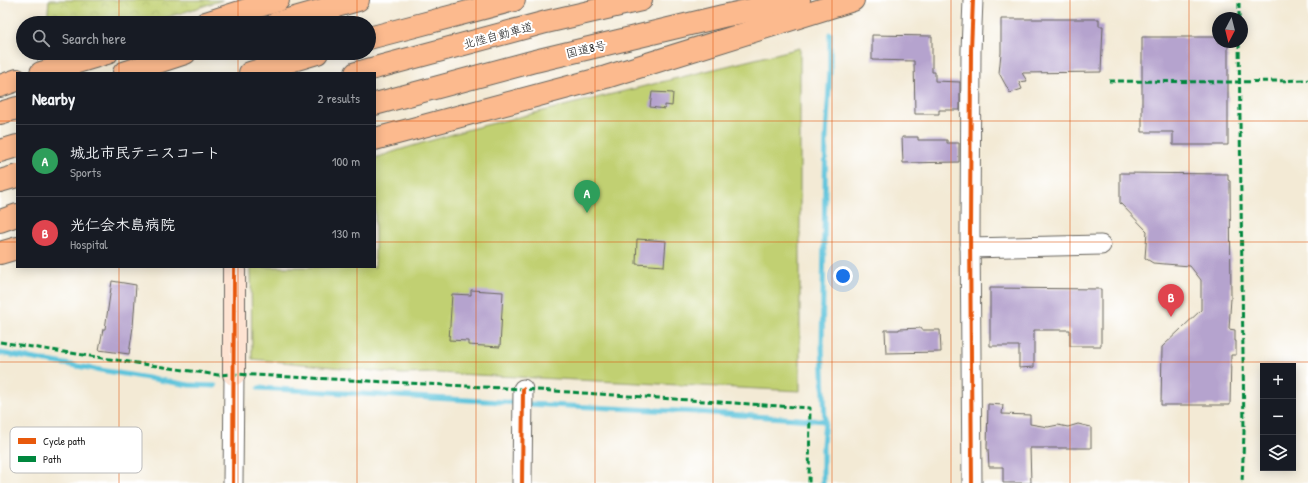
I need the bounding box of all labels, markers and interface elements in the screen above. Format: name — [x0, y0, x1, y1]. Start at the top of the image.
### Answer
north arrow — [1212, 12, 1248, 48]
search box — [16, 16, 376, 60]
street label: 北陸自動車道 — [461, 17, 535, 53]
icon: search — [30, 27, 52, 49]
text: Search here — [62, 28, 126, 49]
street label: 国道8号 — [564, 36, 608, 62]
text: Nearby — [32, 87, 75, 110]
text: 2 results — [318, 89, 360, 107]
text: 城北市民テニスコート — [70, 142, 220, 163]
text: A — [42, 152, 48, 170]
text: 100 m — [332, 152, 360, 170]
text: Sports — [70, 163, 101, 181]
pin: A — [574, 180, 600, 213]
text: 光仁会木島病院 — [70, 214, 175, 235]
text: B — [42, 224, 48, 242]
text: 130 m — [332, 224, 360, 242]
text: Hospital — [70, 235, 108, 253]
your location — [833, 266, 853, 286]
pin: B — [1158, 284, 1184, 317]
map controls — [1260, 363, 1296, 471]
button: + — [1260, 363, 1296, 399]
button: − — [1260, 399, 1296, 435]
legend — [10, 427, 142, 473]
text: Cycle path — [43, 434, 86, 448]
button: layers — [1260, 435, 1296, 471]
text: Path — [43, 452, 61, 466]

